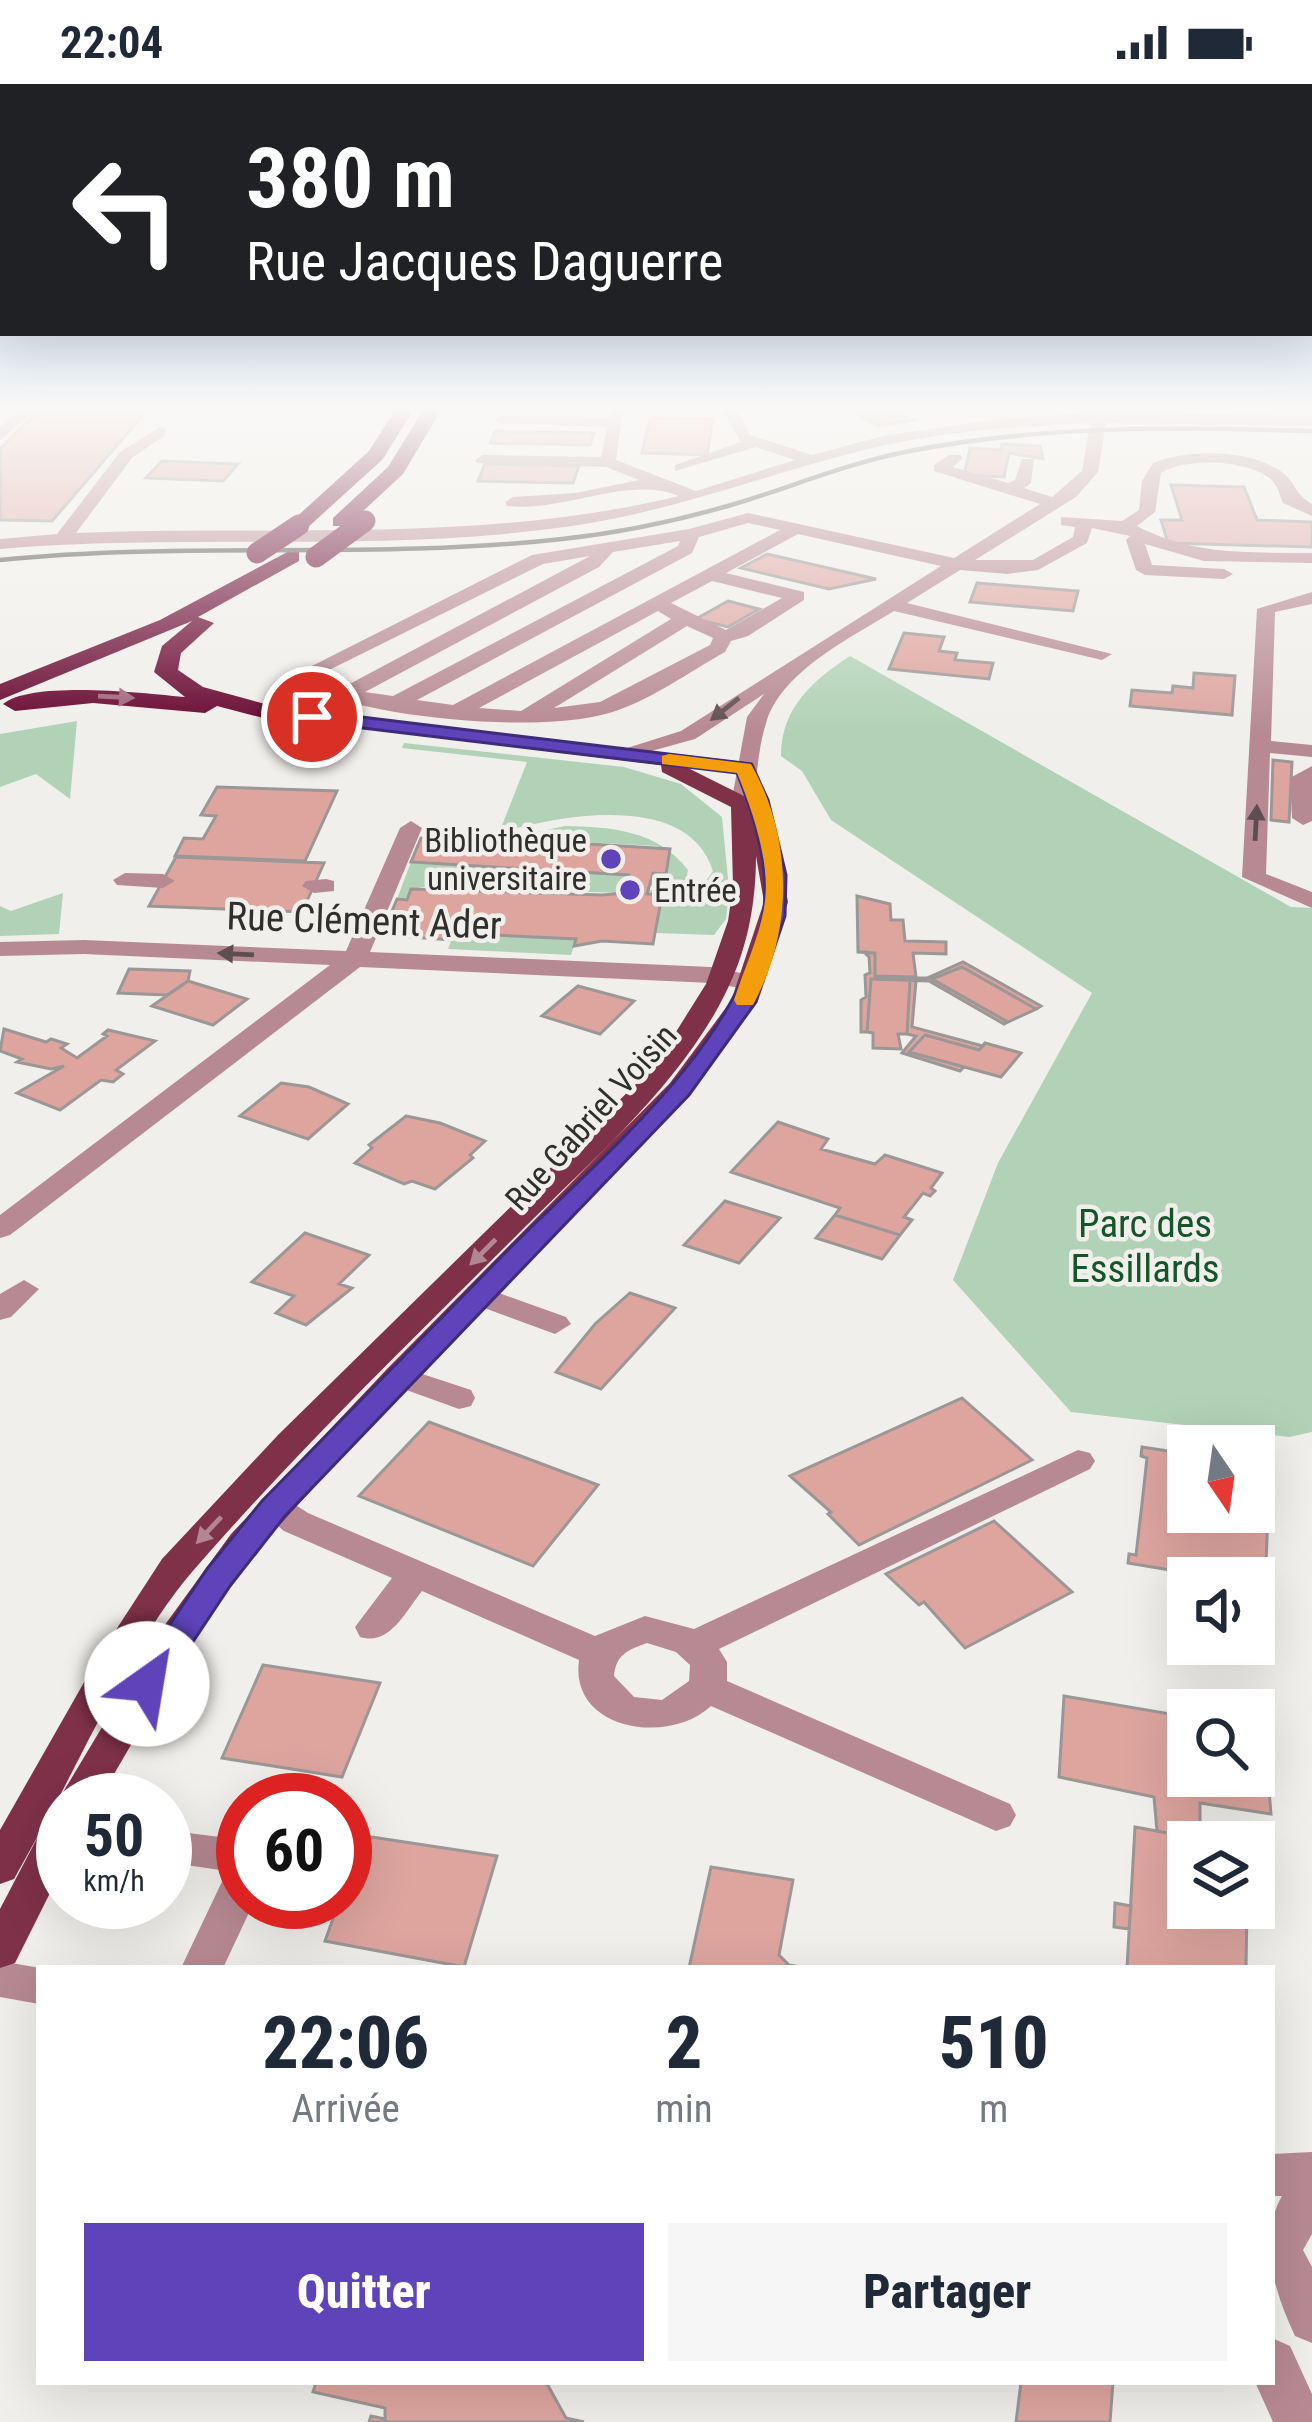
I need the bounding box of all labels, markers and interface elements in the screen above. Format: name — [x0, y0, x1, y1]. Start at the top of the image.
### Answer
text: 22:04 — [60, 16, 163, 69]
text: 380 m — [246, 129, 455, 228]
icon: left — [48, 132, 204, 288]
text: Rue Jacques Daguerre — [246, 230, 723, 293]
pin — [261, 666, 363, 768]
icon: arrive — [279, 684, 345, 750]
one-way arrow — [98, 688, 136, 707]
one-way arrow — [710, 696, 741, 721]
one-way arrow — [1247, 803, 1266, 841]
place label: Bibliothèque universitaire — [424, 821, 587, 898]
marker: Bibliothèque universitaire — [598, 846, 624, 872]
place label: Entrée — [654, 871, 737, 910]
marker: Entrée — [617, 877, 643, 903]
street label: Rue Clément Ader — [226, 893, 502, 949]
one-way arrow — [216, 944, 254, 963]
street label: Rue Gabriel Voisin — [497, 1016, 685, 1218]
park label: Parc des Essillards — [1070, 1201, 1220, 1292]
one-way arrow — [469, 1237, 497, 1266]
north arrow — [1167, 1425, 1275, 1533]
map controls — [1167, 1425, 1275, 1929]
one-way arrow — [196, 1516, 224, 1545]
button: sound — [1167, 1557, 1275, 1665]
position arrow — [84, 1621, 210, 1747]
button: search — [1167, 1689, 1275, 1797]
speed limit sign: 60 — [216, 1773, 372, 1929]
text: 50 — [84, 1800, 144, 1871]
button: layers — [1167, 1821, 1275, 1929]
text: km/h — [83, 1863, 145, 1898]
text: 22:06 — [262, 2001, 429, 2086]
text: 2 — [666, 2001, 702, 2086]
text: 510 — [939, 2001, 1049, 2086]
text: Arrivée — [292, 2086, 400, 2132]
text: min — [655, 2086, 713, 2132]
text: m — [979, 2086, 1008, 2132]
button: Quitter — [84, 2223, 644, 2361]
button: Partager — [668, 2223, 1227, 2361]

